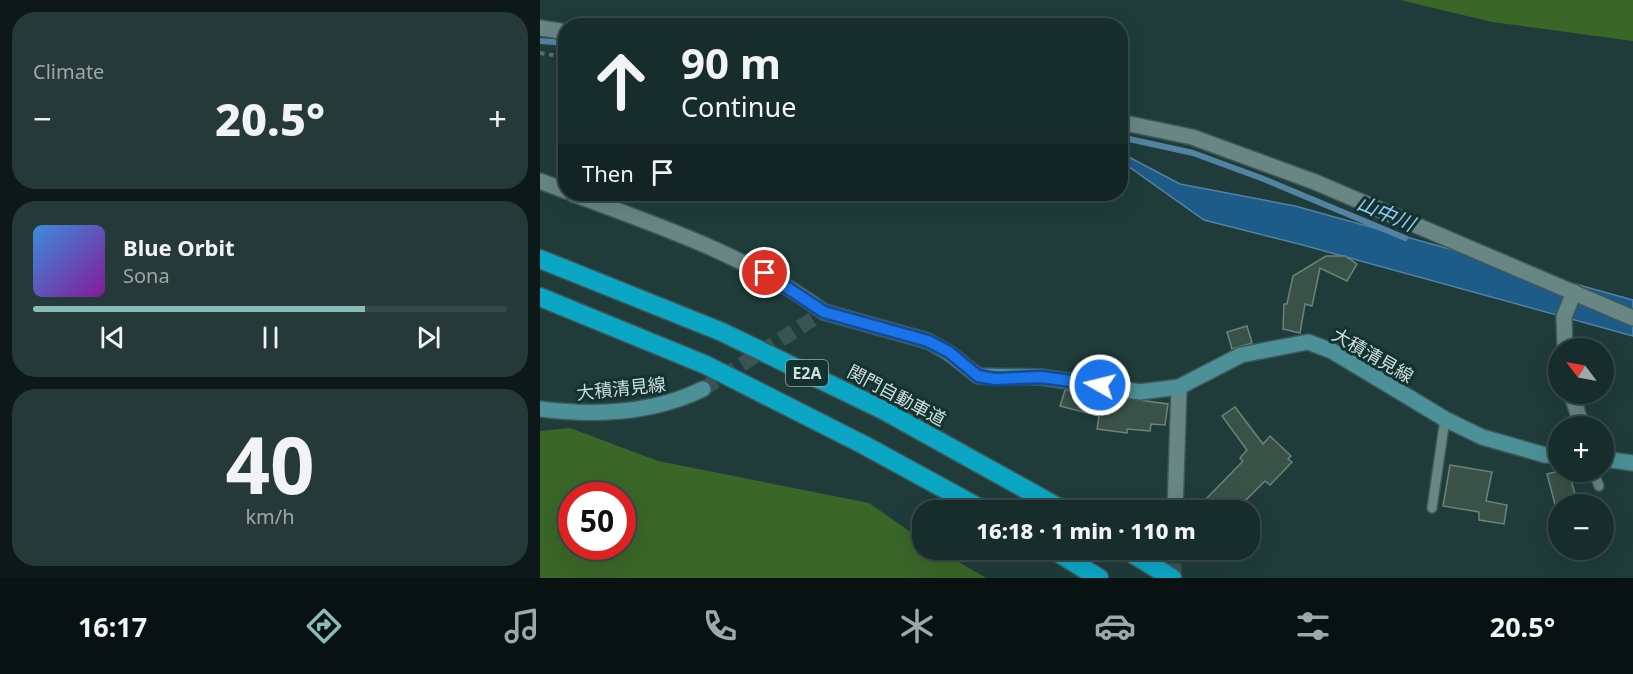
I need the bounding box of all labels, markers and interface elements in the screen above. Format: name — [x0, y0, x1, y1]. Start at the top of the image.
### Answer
text: 90 m — [681, 34, 781, 91]
icon: ahead — [582, 42, 660, 120]
text: Climate — [33, 58, 104, 85]
text: 20.5° — [215, 88, 325, 149]
text: Continue — [681, 88, 796, 125]
text: − — [33, 96, 52, 141]
text: + — [488, 96, 507, 141]
icon: arrive — [646, 156, 679, 189]
text: Then — [582, 158, 634, 188]
water label: 山中川 — [1353, 189, 1421, 238]
text: Blue Orbit — [123, 232, 235, 262]
pin — [739, 247, 790, 298]
icon: arrive — [748, 256, 781, 289]
text: Sona — [123, 262, 170, 289]
icon: previous — [96, 321, 129, 354]
icon: pause — [254, 321, 287, 354]
icon: next — [412, 321, 445, 354]
street label: 大積清見線 — [1328, 322, 1418, 388]
north arrow — [1548, 338, 1614, 404]
map controls — [1548, 338, 1614, 560]
position arrow — [1068, 353, 1132, 417]
street label: 関門自動車道 — [844, 359, 950, 431]
road number: E2A — [786, 360, 828, 386]
street label: 大積清見線 — [575, 371, 667, 405]
text: 40 — [225, 411, 315, 517]
button: + — [1548, 416, 1614, 482]
speed limit sign: 50 — [558, 482, 636, 560]
button: − — [1548, 494, 1614, 560]
text: km/h — [245, 503, 295, 530]
text: 16:18 · 1 min · 110 m — [976, 515, 1196, 545]
icon: directions — [303, 605, 345, 647]
icon: music — [501, 605, 543, 647]
icon: phone — [699, 605, 741, 647]
icon: climate — [896, 605, 938, 647]
icon: car — [1094, 605, 1136, 647]
icon: filters — [1292, 605, 1334, 647]
text: 16:17 — [78, 608, 147, 645]
text: 20.5° — [1490, 608, 1555, 645]

